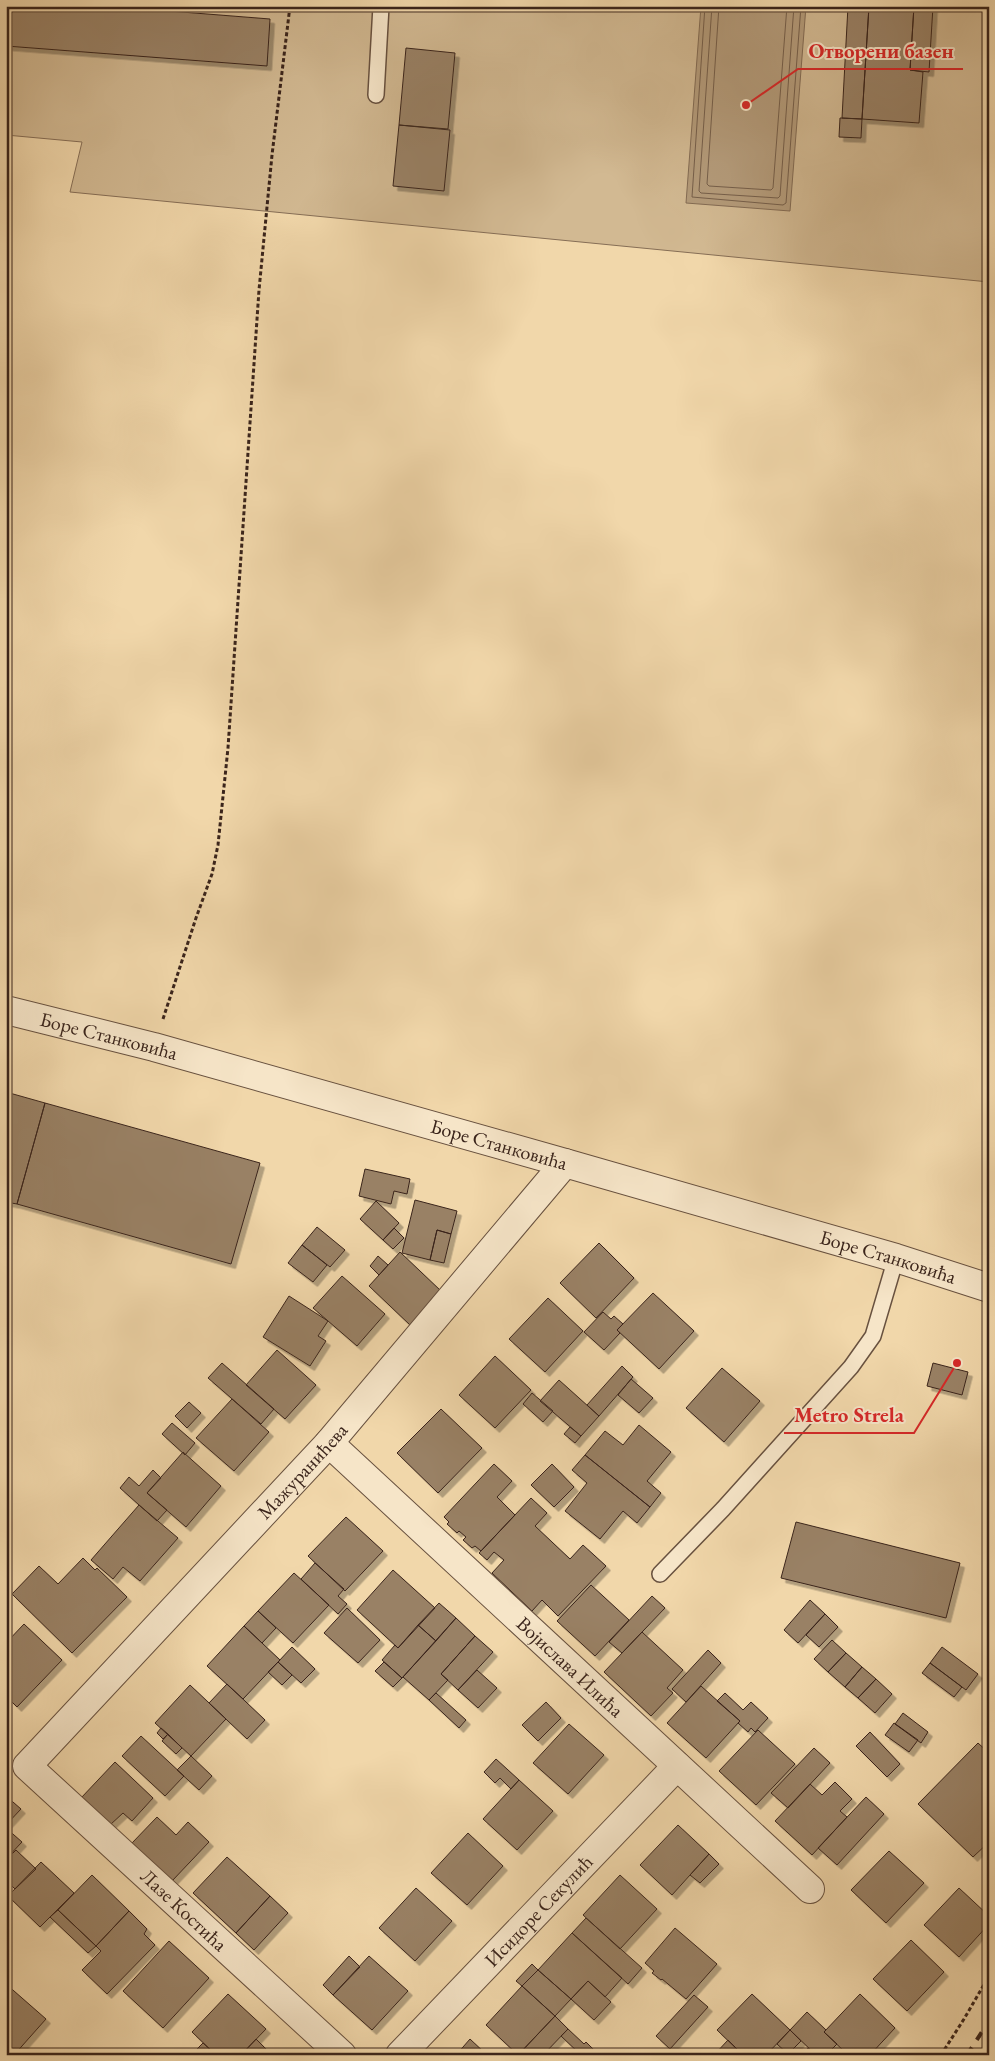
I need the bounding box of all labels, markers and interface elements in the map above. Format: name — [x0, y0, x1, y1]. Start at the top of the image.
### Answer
callout: Отворени базен — [798, 33, 963, 69]
text: Отворени базен — [808, 37, 954, 64]
street label: Боре Станковића — [37, 1006, 181, 1066]
street label: Боре Станковића — [428, 1113, 570, 1176]
street label: Боре Станковића — [817, 1224, 960, 1290]
callout: Metro Strela — [784, 1397, 914, 1433]
text: Metro Strela — [794, 1401, 905, 1428]
street label: Мажуранићева — [252, 1418, 353, 1525]
street label: Војислава Илића — [511, 1611, 629, 1723]
street label: Исидоре Секулић — [478, 1849, 598, 1972]
street label: Лазе Костића — [135, 1863, 233, 1957]

